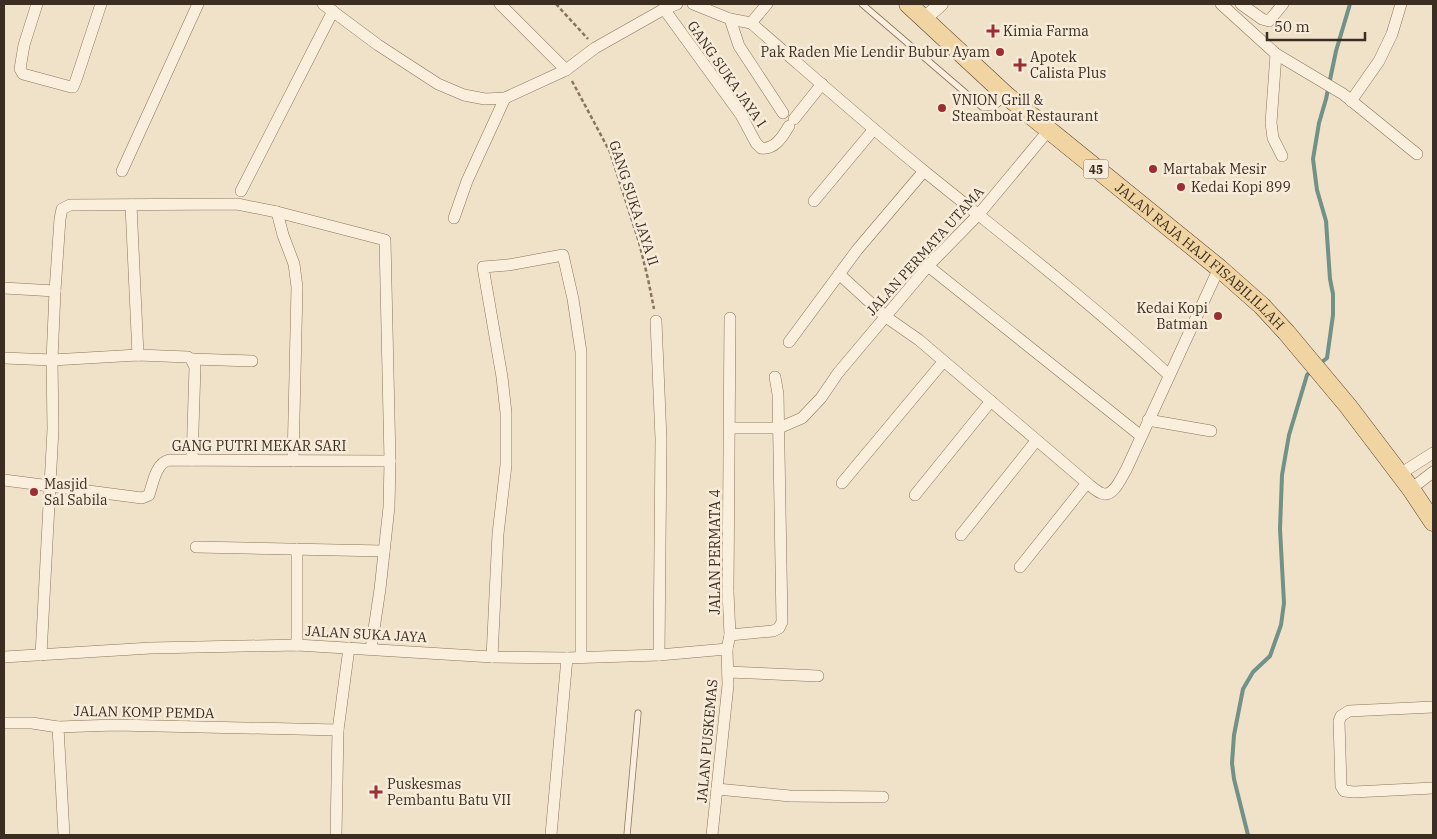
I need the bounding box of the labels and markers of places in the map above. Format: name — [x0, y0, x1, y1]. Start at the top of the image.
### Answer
place label: Kimia Farma — [1003, 22, 1089, 40]
marker: Kimia Farma — [987, 25, 999, 37]
place label: Pak Raden Mie Lendir Bubur Ayam — [761, 43, 990, 61]
marker: Pak Raden Mie Lendir Bubur Ayam — [994, 46, 1006, 58]
place label: Apotek Calista Plus — [1030, 48, 1106, 82]
marker: Apotek Calista Plus — [1014, 59, 1026, 71]
place label: VNION Grill & Steamboat Restaurant — [952, 91, 1098, 125]
marker: VNION Grill & Steamboat Restaurant — [936, 102, 948, 114]
place label: Martabak Mesir — [1163, 160, 1267, 178]
marker: Martabak Mesir — [1147, 163, 1159, 175]
place label: Kedai Kopi 899 — [1191, 178, 1291, 196]
marker: Kedai Kopi 899 — [1175, 181, 1187, 193]
place label: Kedai Kopi Batman — [1137, 299, 1208, 333]
marker: Kedai Kopi Batman — [1212, 310, 1224, 322]
place label: Masjid Sal Sabila — [44, 475, 108, 509]
marker: Masjid Sal Sabila — [28, 486, 40, 498]
place label: Puskesmas Pembantu Batu VII — [387, 775, 511, 809]
marker: Puskesmas Pembantu Batu VII — [369, 785, 383, 799]

